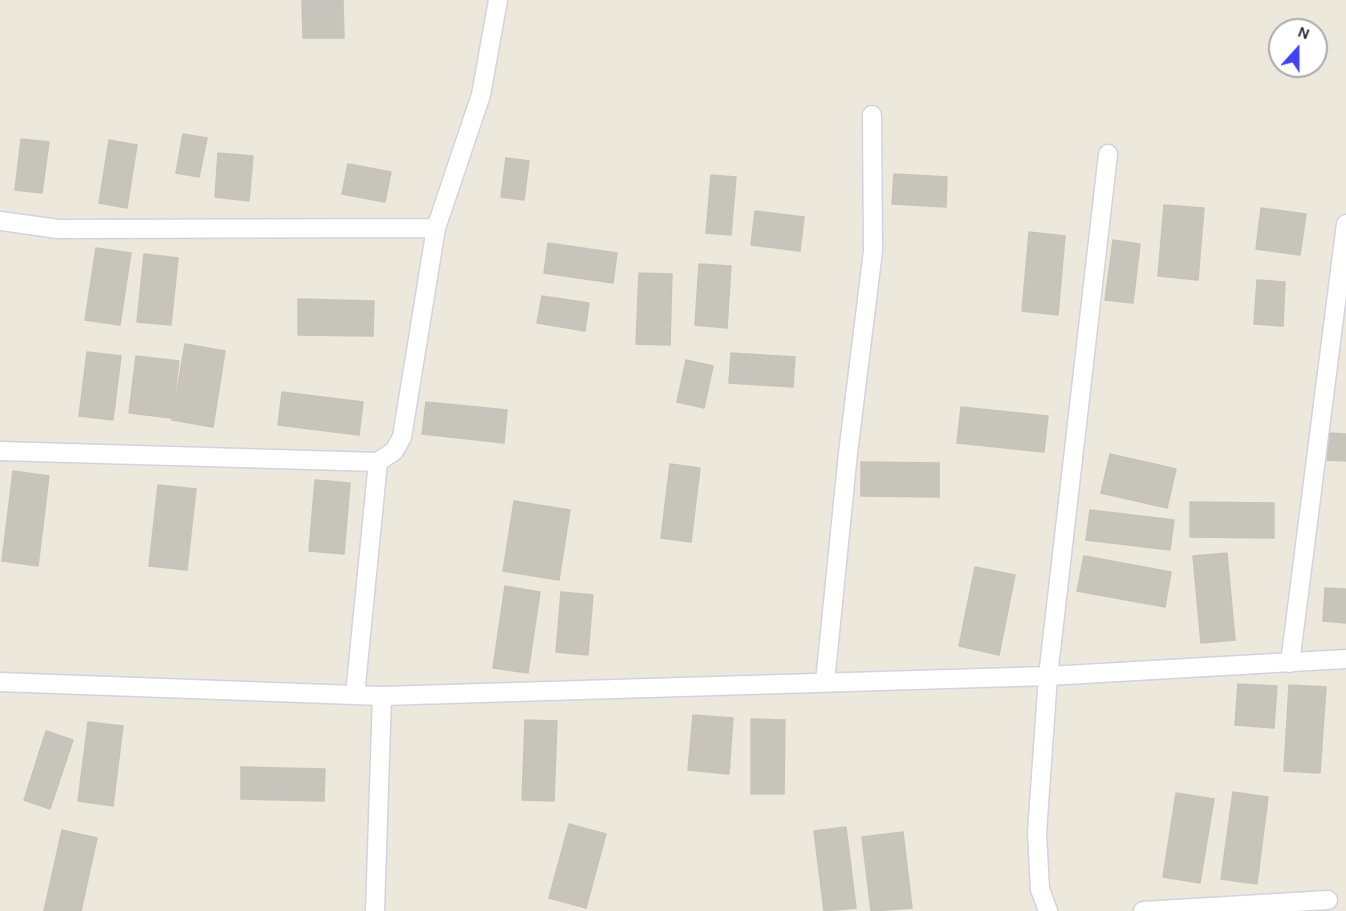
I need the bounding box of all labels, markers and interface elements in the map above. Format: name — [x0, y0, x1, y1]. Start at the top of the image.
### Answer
north arrow — [1268, 18, 1328, 78]
text: N — [1295, 22, 1313, 44]

